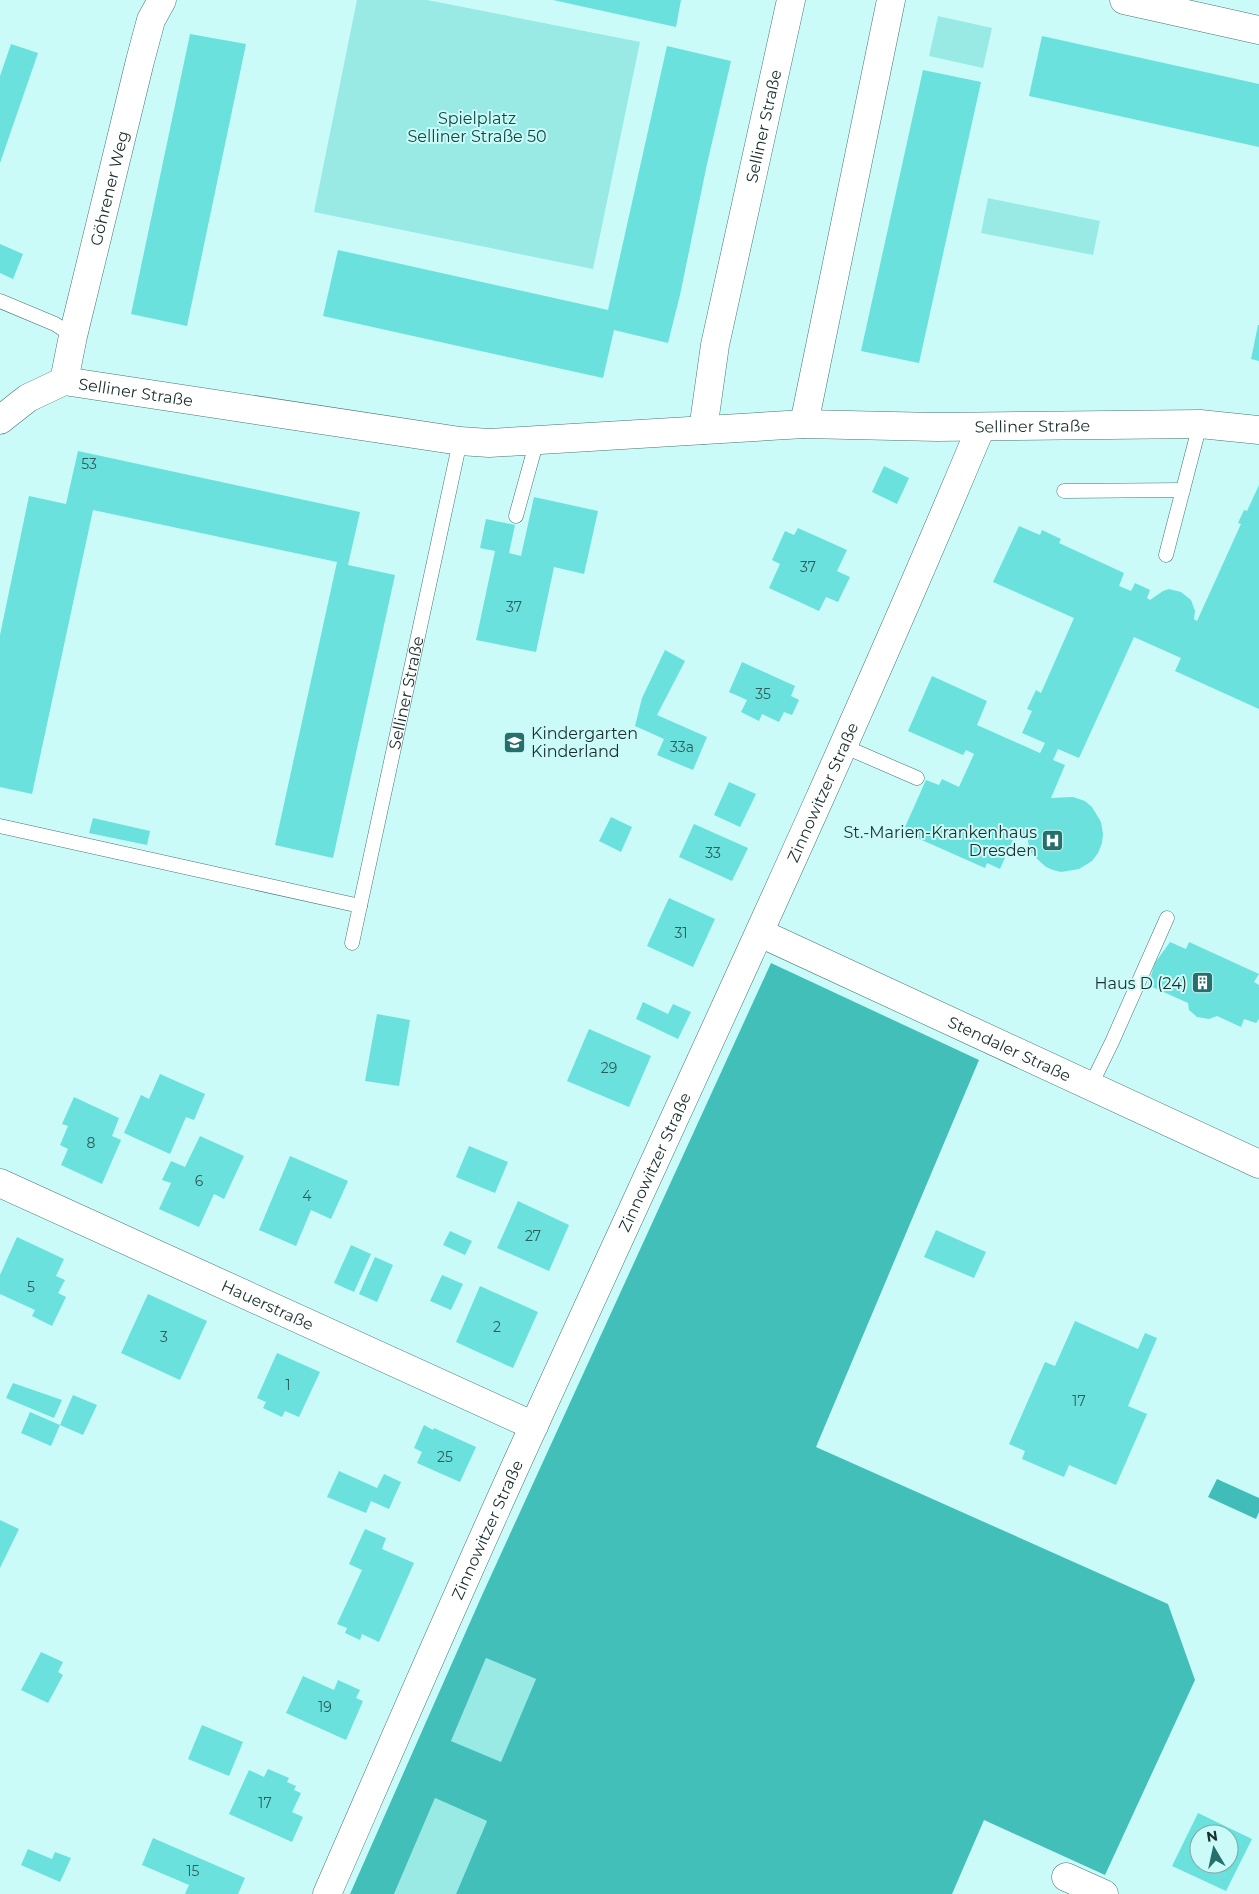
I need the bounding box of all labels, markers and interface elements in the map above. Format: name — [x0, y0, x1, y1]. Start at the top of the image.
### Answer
street label: Selliner Straße — [742, 68, 785, 185]
park label: Spielplatz Selliner Straße 50 — [407, 109, 547, 146]
street label: Göhrener Weg — [86, 129, 133, 248]
street label: Selliner Straße — [77, 374, 194, 410]
street label: Selliner Straße — [975, 416, 1090, 437]
house number: 53 — [81, 455, 97, 473]
house number: 37 — [800, 558, 816, 576]
house number: 37 — [506, 598, 522, 616]
street label: Selliner Straße — [385, 634, 428, 751]
house number: 35 — [755, 685, 771, 703]
street label: Zinnowitzer Straße — [783, 720, 862, 865]
place label: Kindergarten Kinderland — [531, 724, 638, 761]
school or university icon: Kindergarten Kinderland — [503, 730, 527, 754]
house number: 33a — [670, 738, 694, 756]
place label: St.-Marien-Krankenhaus Dresden — [843, 823, 1037, 860]
hospital icon: St.-Marien-Krankenhaus Dresden — [1041, 829, 1065, 853]
house number: 33 — [705, 844, 721, 862]
house number: 31 — [675, 924, 687, 942]
building icon: Haus D (24) — [1191, 971, 1215, 995]
place label: Haus D (24) — [1095, 974, 1187, 993]
street label: Stendaler Straße — [945, 1012, 1074, 1086]
house number: 29 — [601, 1059, 617, 1077]
street label: Zinnowitzer Straße — [615, 1090, 695, 1235]
house number: 8 — [87, 1134, 96, 1152]
house number: 6 — [195, 1172, 204, 1190]
house number: 4 — [302, 1187, 312, 1205]
house number: 27 — [525, 1227, 541, 1245]
street label: Hauerstraße — [218, 1276, 316, 1334]
house number: 5 — [27, 1278, 35, 1296]
house number: 2 — [493, 1318, 501, 1336]
house number: 3 — [160, 1328, 168, 1346]
house number: 1 — [285, 1376, 291, 1394]
house number: 17 — [1072, 1392, 1086, 1410]
house number: 25 — [437, 1448, 453, 1466]
street label: Zinnowitzer Straße — [448, 1457, 527, 1603]
house number: 19 — [318, 1698, 332, 1716]
house number: 17 — [258, 1794, 272, 1812]
north arrow — [1189, 1824, 1239, 1874]
text: N — [1205, 1826, 1219, 1846]
house number: 15 — [187, 1862, 200, 1880]

